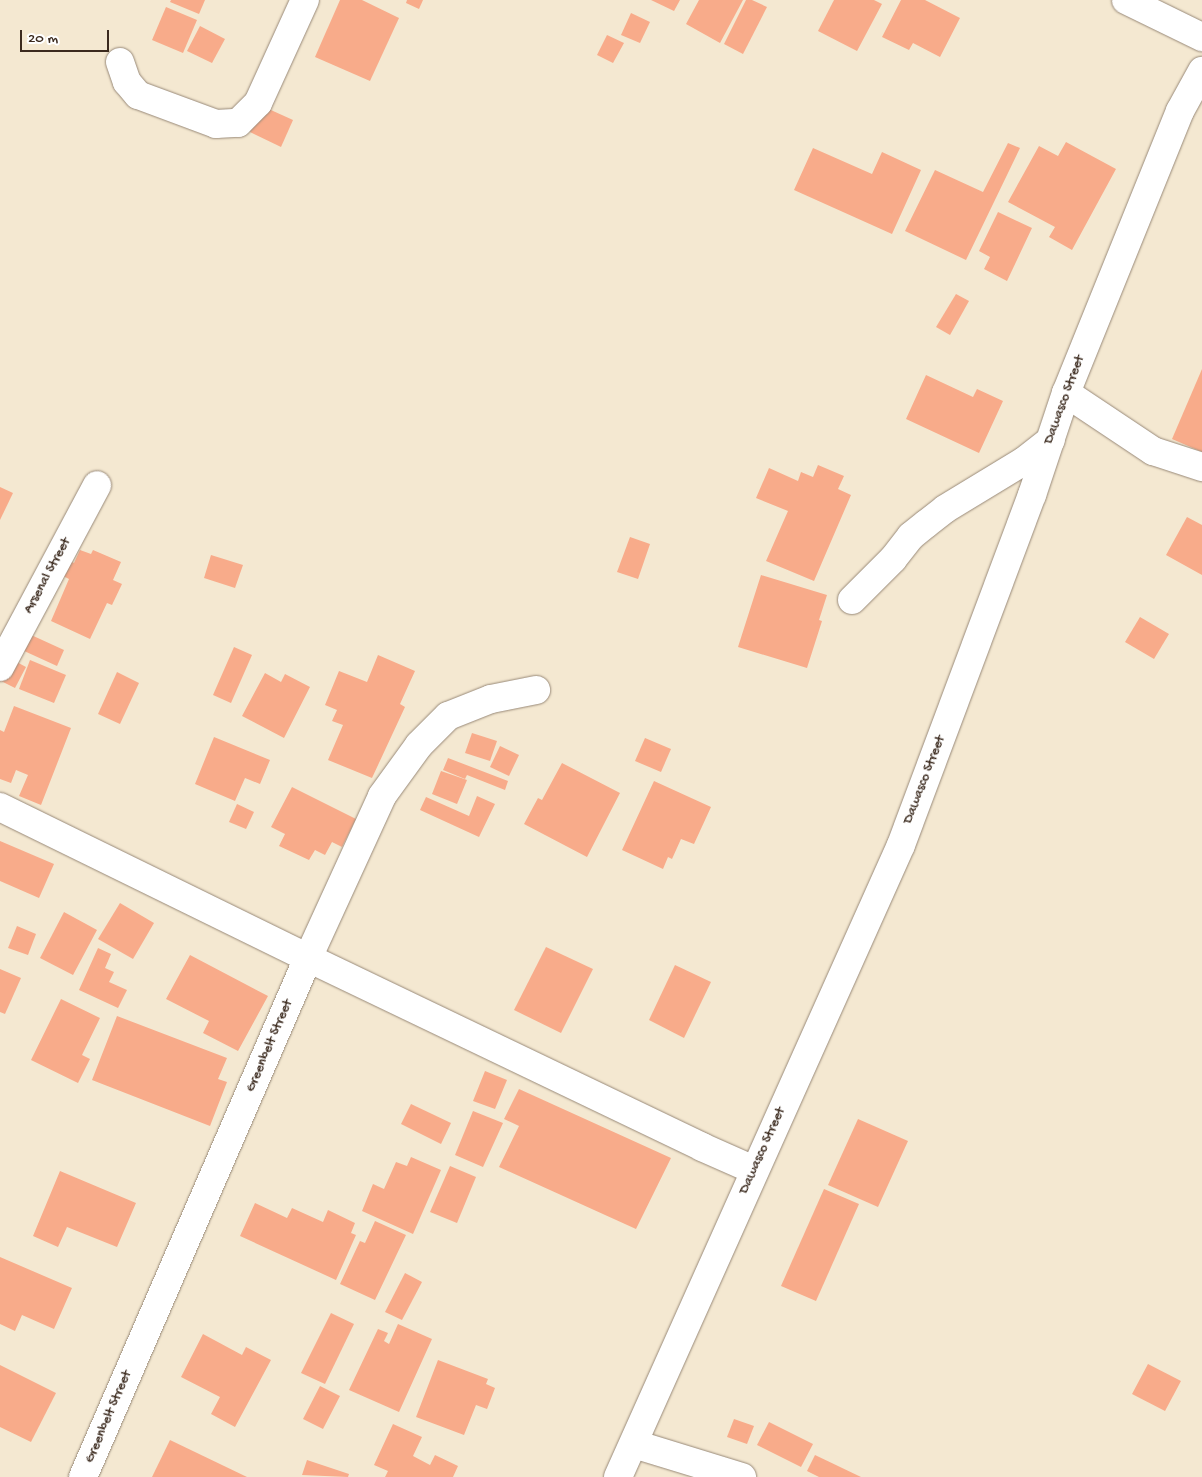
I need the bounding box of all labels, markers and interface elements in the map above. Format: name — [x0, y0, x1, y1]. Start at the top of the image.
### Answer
scale bar — [22, 20, 111, 52]
text: 20 m — [28, 30, 58, 48]
street label: Dawasco Street — [1041, 353, 1089, 447]
street label: Arsenal Street — [21, 535, 75, 617]
street label: Dawasco Street — [900, 733, 950, 827]
street label: Greenbelt Street — [243, 997, 297, 1095]
street label: Dawasco Street — [736, 1105, 790, 1197]
street label: Greenbelt Street — [82, 1368, 136, 1466]

